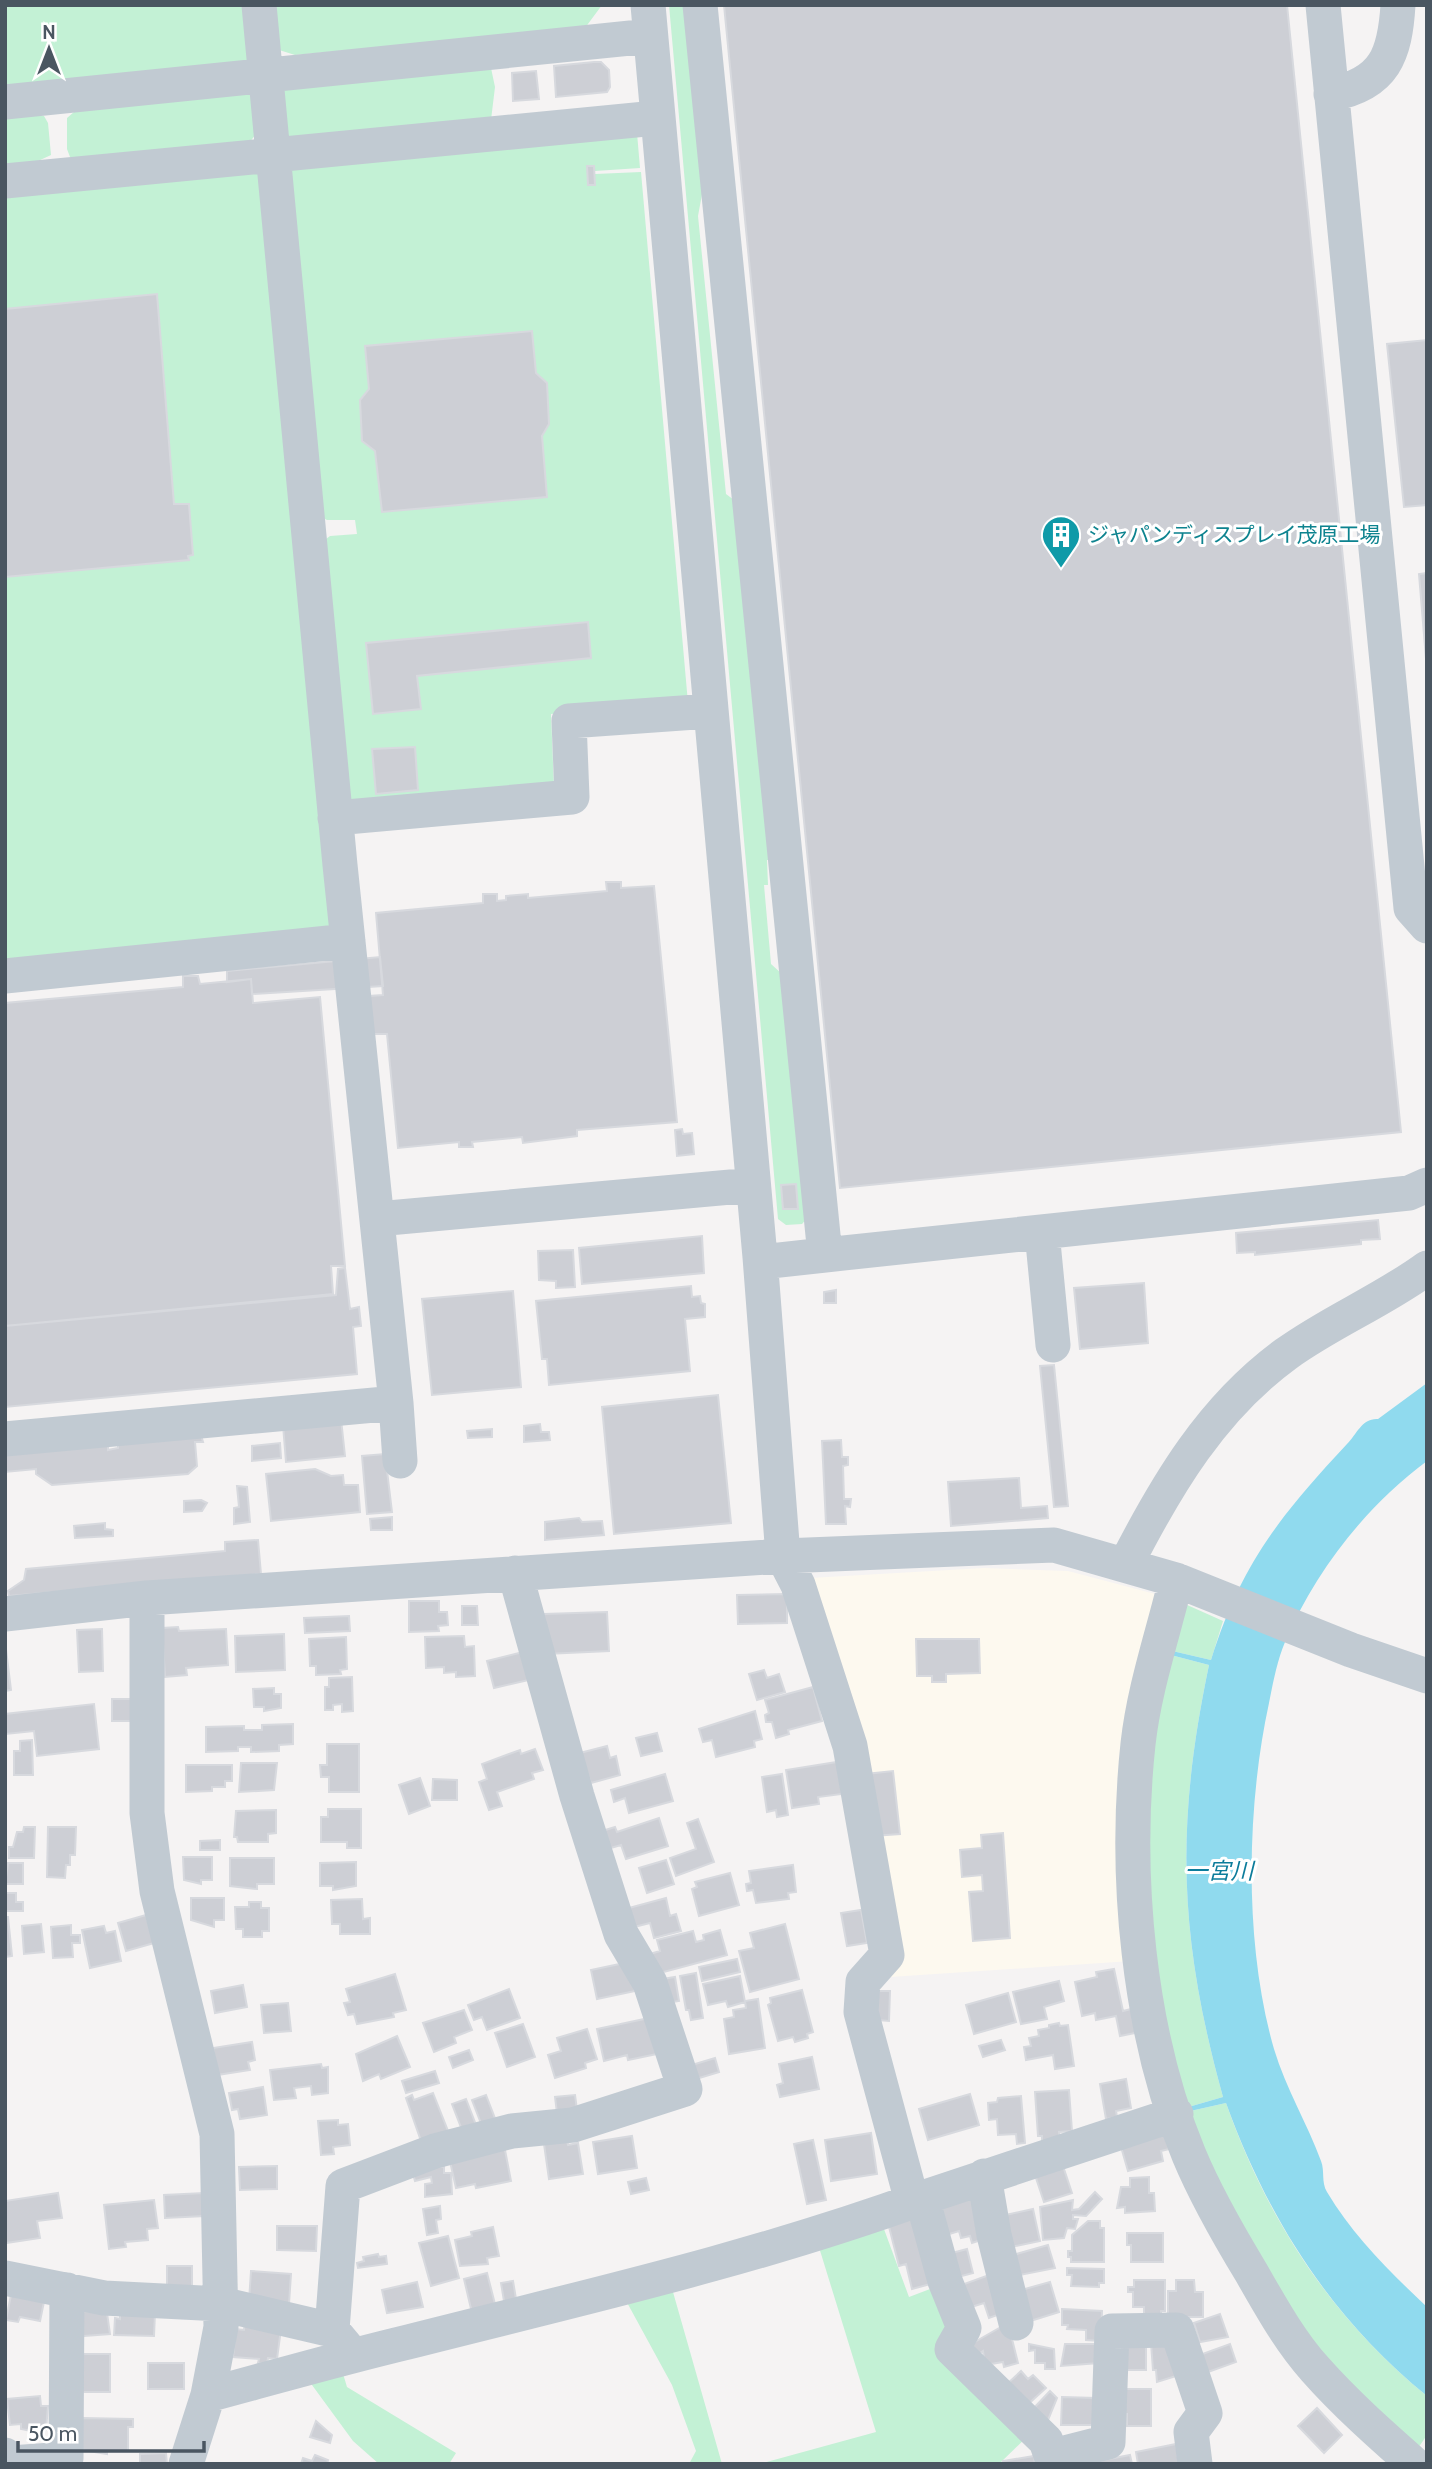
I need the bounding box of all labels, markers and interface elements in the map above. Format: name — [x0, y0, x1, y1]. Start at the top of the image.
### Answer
north arrow — [14, 14, 84, 84]
text: N — [42, 21, 56, 44]
building icon: ジャパンディスプレイ茂原工場 — [1040, 514, 1082, 569]
place label: ジャパンディスプレイ茂原工場 — [1088, 522, 1381, 547]
water label: 一宮川 — [1185, 1857, 1257, 1885]
scale bar — [18, 2410, 203, 2454]
text: 50 m — [28, 2421, 77, 2446]

